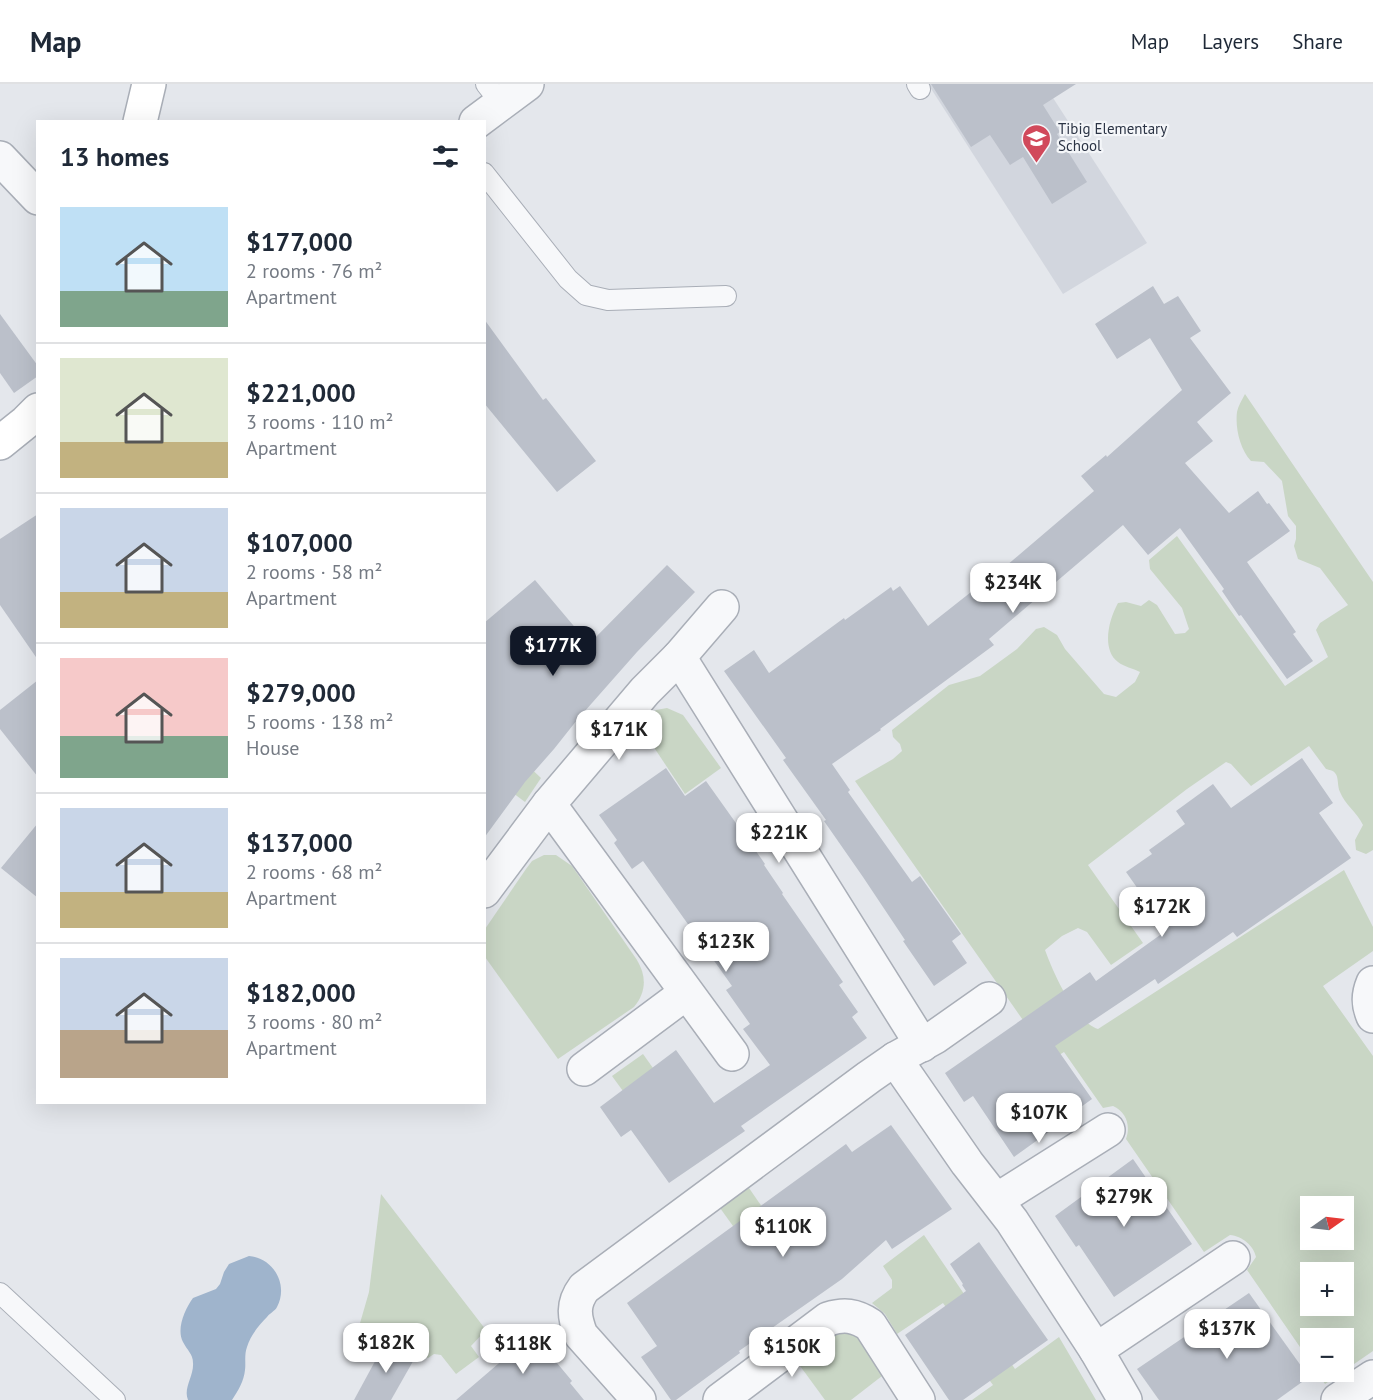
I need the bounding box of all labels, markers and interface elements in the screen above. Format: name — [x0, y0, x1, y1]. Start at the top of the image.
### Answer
text: Map — [30, 23, 81, 60]
text: Map — [1131, 28, 1169, 55]
text: Layers — [1202, 28, 1259, 55]
text: Share — [1292, 28, 1343, 55]
place label: Tibig Elementary School — [1058, 119, 1167, 155]
school or university icon: Tibig Elementary School — [1021, 122, 1053, 164]
text: 13 homes — [60, 140, 169, 173]
icon: filters — [429, 140, 462, 173]
text: $177,000 — [246, 225, 353, 258]
icon: home — [108, 231, 180, 303]
text: 2 rooms · 76 m² — [246, 258, 382, 284]
text: Apartment — [246, 284, 337, 310]
text: $221,000 — [246, 376, 356, 409]
icon: home — [108, 382, 180, 454]
text: 3 rooms · 110 m² — [246, 409, 393, 435]
text: Apartment — [246, 435, 337, 461]
text: $107,000 — [246, 526, 353, 559]
icon: home — [108, 532, 180, 604]
text: 2 rooms · 58 m² — [246, 559, 382, 585]
pin: $234K — [971, 563, 1055, 614]
text: $234K — [984, 569, 1042, 595]
text: Apartment — [246, 585, 337, 611]
pin: $177K — [511, 626, 595, 677]
text: $177K — [524, 632, 582, 658]
text: $279,000 — [246, 676, 356, 709]
icon: home — [108, 682, 180, 754]
text: 5 rooms · 138 m² — [246, 709, 393, 735]
pin: $171K — [577, 710, 661, 761]
text: $171K — [590, 716, 648, 742]
text: House — [246, 735, 300, 761]
pin: $221K — [737, 813, 821, 864]
text: $221K — [750, 819, 808, 845]
text: $137,000 — [246, 826, 353, 859]
icon: home — [108, 832, 180, 904]
text: 2 rooms · 68 m² — [246, 859, 382, 885]
text: Apartment — [246, 885, 337, 911]
pin: $172K — [1120, 887, 1204, 938]
text: $172K — [1133, 893, 1191, 919]
pin: $123K — [684, 922, 768, 973]
text: $123K — [697, 928, 755, 954]
text: $182,000 — [246, 976, 356, 1009]
icon: home — [108, 982, 180, 1054]
text: 3 rooms · 80 m² — [246, 1009, 382, 1035]
text: Apartment — [246, 1035, 337, 1061]
pin: $107K — [997, 1093, 1081, 1144]
text: $107K — [1010, 1099, 1068, 1125]
pin: $279K — [1082, 1177, 1166, 1228]
text: $279K — [1095, 1183, 1153, 1209]
north arrow — [1300, 1196, 1354, 1250]
map controls — [1300, 1196, 1354, 1382]
pin: $110K — [741, 1207, 825, 1258]
text: $110K — [754, 1213, 812, 1239]
button: + — [1300, 1262, 1354, 1316]
pin: $137K — [1185, 1309, 1269, 1360]
text: $137K — [1198, 1315, 1256, 1341]
pin: $182K — [344, 1323, 428, 1374]
pin: $118K — [481, 1324, 565, 1375]
pin: $150K — [750, 1327, 834, 1378]
button: − — [1300, 1328, 1354, 1382]
text: $182K — [357, 1329, 415, 1355]
text: $118K — [494, 1330, 552, 1356]
text: $150K — [763, 1333, 821, 1359]

